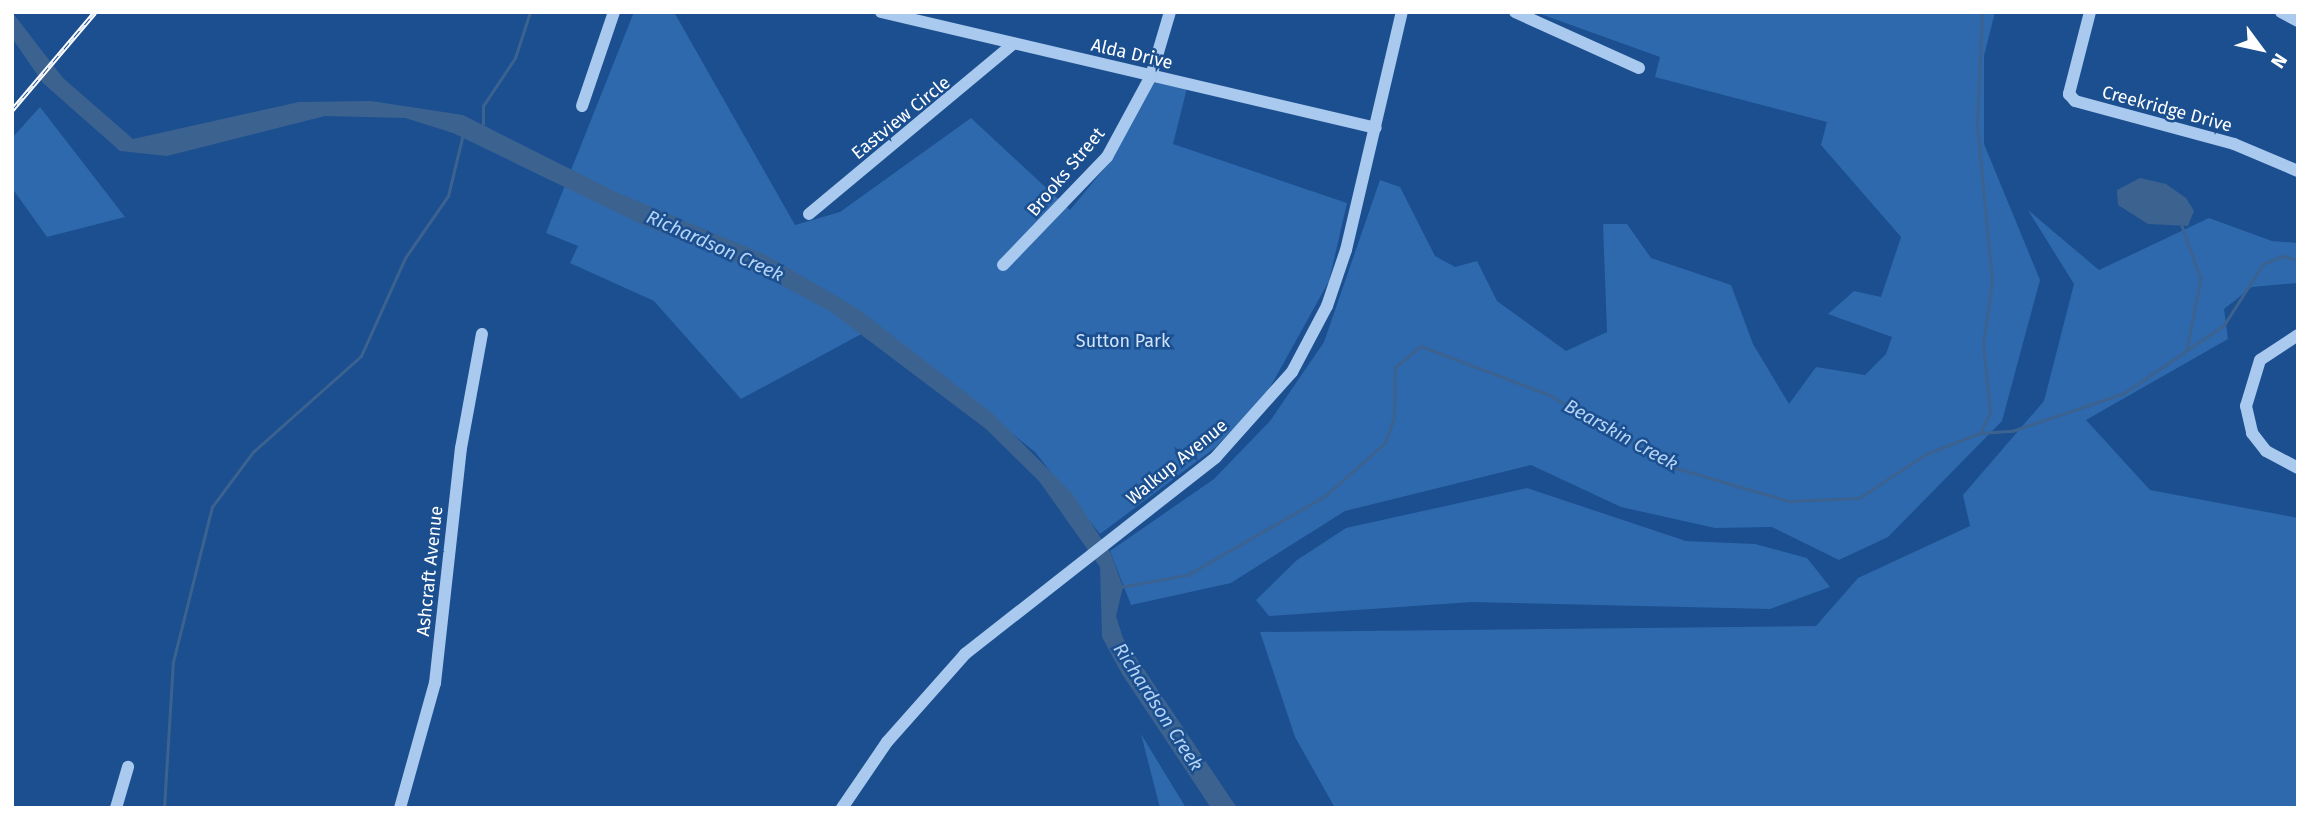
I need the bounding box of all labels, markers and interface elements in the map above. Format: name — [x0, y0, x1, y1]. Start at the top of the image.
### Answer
north arrow — [2226, 14, 2296, 84]
street label: Alda Drive — [1089, 34, 1175, 74]
text: N — [2266, 49, 2292, 72]
street label: Eastview Circle — [847, 72, 955, 164]
street label: Creekridge Drive — [2100, 81, 2234, 137]
street label: Brooks Street — [1023, 123, 1109, 221]
water label: Richardson Creek — [643, 206, 787, 286]
park label: Sutton Park — [1076, 330, 1170, 352]
water label: Bearskin Creek — [1560, 394, 1682, 476]
street label: Walkup Avenue — [1122, 415, 1232, 509]
street label: Ashcraft Avenue — [412, 505, 448, 637]
water label: Richardson Creek — [1108, 639, 1208, 775]

